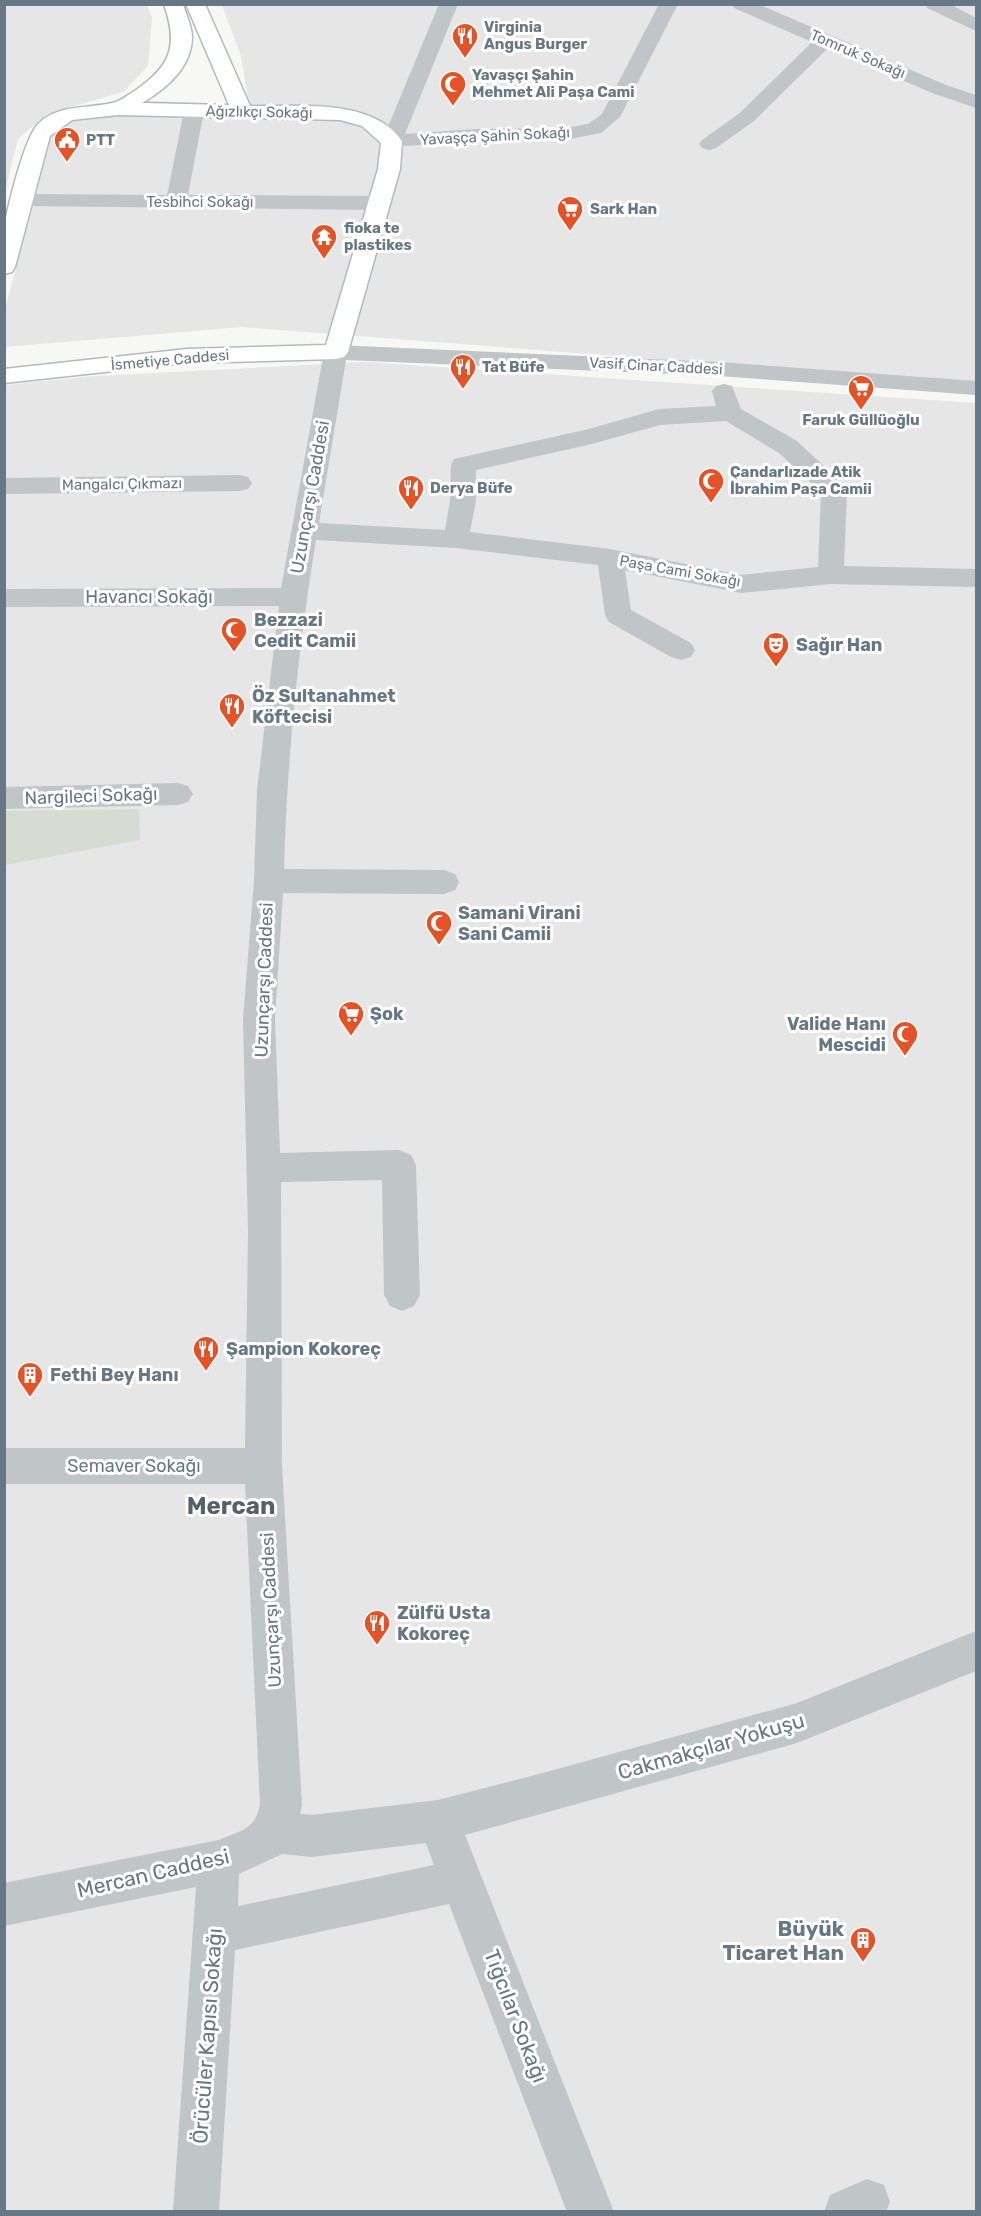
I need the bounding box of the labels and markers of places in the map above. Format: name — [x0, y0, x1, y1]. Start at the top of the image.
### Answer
place label: Virginia Angus Burger — [484, 18, 587, 53]
restaurant icon: Virginia Angus Burger — [450, 21, 480, 59]
place label: Yavaşçı Şahin Mehmet Ali Paşa Cami — [472, 66, 635, 101]
mosque icon: Yavaşçı Şahin Mehmet Ali Paşa Cami — [438, 69, 468, 107]
public building icon: PTT — [52, 125, 82, 163]
place label: PTT — [86, 131, 116, 149]
supermarket icon: Sark Han — [555, 194, 585, 232]
place label: Sark Han — [590, 200, 657, 218]
place label: fioka te plastikes — [344, 219, 412, 254]
temple icon: fioka te plastikes — [309, 222, 339, 260]
restaurant icon: Tat Büfe — [448, 352, 478, 390]
place label: Tat Büfe — [482, 358, 545, 376]
supermarket icon: Faruk Güllüoğlu — [846, 373, 876, 411]
place label: Faruk Güllüoğlu — [802, 411, 920, 429]
place label: Çandarlızade Atik İbrahim Paşa Camii — [730, 463, 872, 498]
mosque icon: Çandarlızade Atik İbrahim Paşa Camii — [696, 466, 726, 504]
restaurant icon: Derya Büfe — [396, 473, 426, 511]
place label: Derya Büfe — [430, 479, 513, 497]
place label: Bezzazi Cedit Camii — [254, 609, 356, 652]
mosque icon: Bezzazi Cedit Camii — [219, 615, 249, 653]
theatre icon: Sağır Han — [761, 630, 791, 668]
place label: Sağır Han — [796, 634, 882, 656]
place label: Öz Sultanahmet Köftecisi — [252, 685, 396, 728]
restaurant icon: Öz Sultanahmet Köftecisi — [217, 691, 247, 729]
place label: Samani Virani Sani Camii — [458, 902, 581, 945]
mosque icon: Samani Virani Sani Camii — [424, 908, 454, 946]
supermarket icon: Şok — [336, 999, 366, 1037]
place label: Şok — [370, 1003, 404, 1025]
place label: Valide Hanı Mescidi — [787, 1013, 886, 1056]
mosque icon: Valide Hanı Mescidi — [890, 1019, 920, 1057]
restaurant icon: Şampion Kokoreç — [191, 1334, 221, 1372]
place label: Şampion Kokoreç — [226, 1338, 381, 1360]
building icon: Fethi Bey Hanı — [15, 1360, 45, 1398]
place label: Fethi Bey Hanı — [50, 1364, 179, 1386]
place label: Zülfü Usta Kokoreç — [397, 1602, 491, 1645]
restaurant icon: Zülfü Usta Kokoreç — [362, 1608, 392, 1646]
place label: Büyük Ticaret Han — [722, 1916, 845, 1965]
building icon: Büyük Ticaret Han — [848, 1925, 878, 1963]

